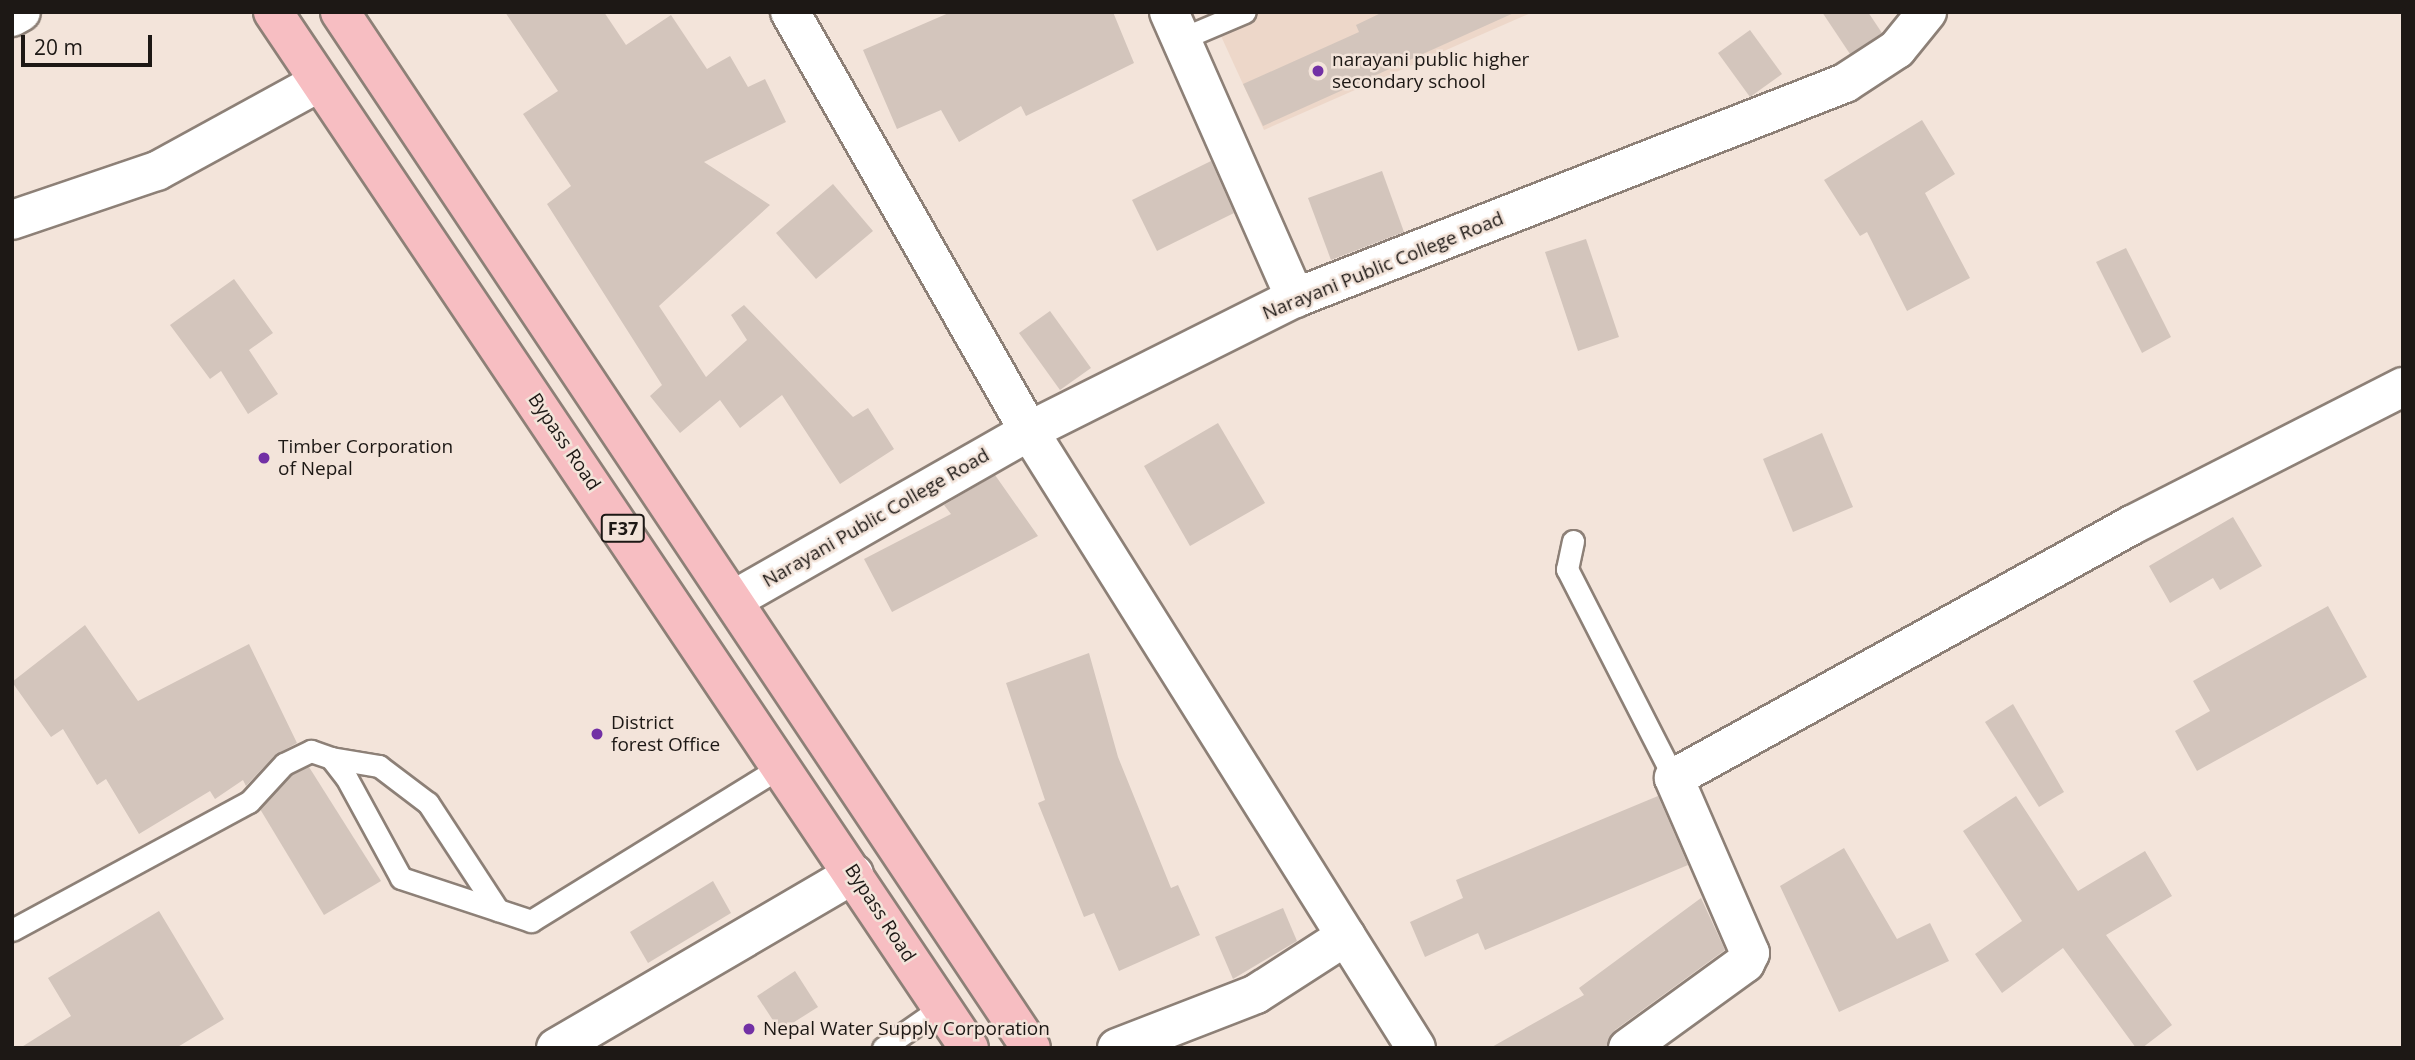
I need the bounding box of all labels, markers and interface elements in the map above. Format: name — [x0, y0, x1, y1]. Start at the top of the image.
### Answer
scale bar — [24, 21, 156, 65]
text: 20 m — [34, 33, 83, 61]
place label: narayani public higher secondary school — [1332, 49, 1529, 93]
marker: narayani public higher secondary school — [1310, 63, 1326, 79]
street label: Narayani Public College Road — [1259, 207, 1507, 325]
street label: Bypass Road — [523, 389, 605, 495]
place label: Timber Corporation of Nepal — [278, 436, 453, 480]
street label: Narayani Public College Road — [759, 444, 993, 592]
marker: Timber Corporation of Nepal — [256, 450, 272, 466]
road number: F37 — [600, 514, 646, 542]
place label: District forest Office — [611, 712, 720, 756]
marker: District forest Office — [589, 726, 605, 742]
street label: Bypass Road — [840, 860, 920, 966]
place label: Nepal Water Supply Corporation — [763, 1018, 1050, 1040]
marker: Nepal Water Supply Corporation — [741, 1021, 757, 1037]

